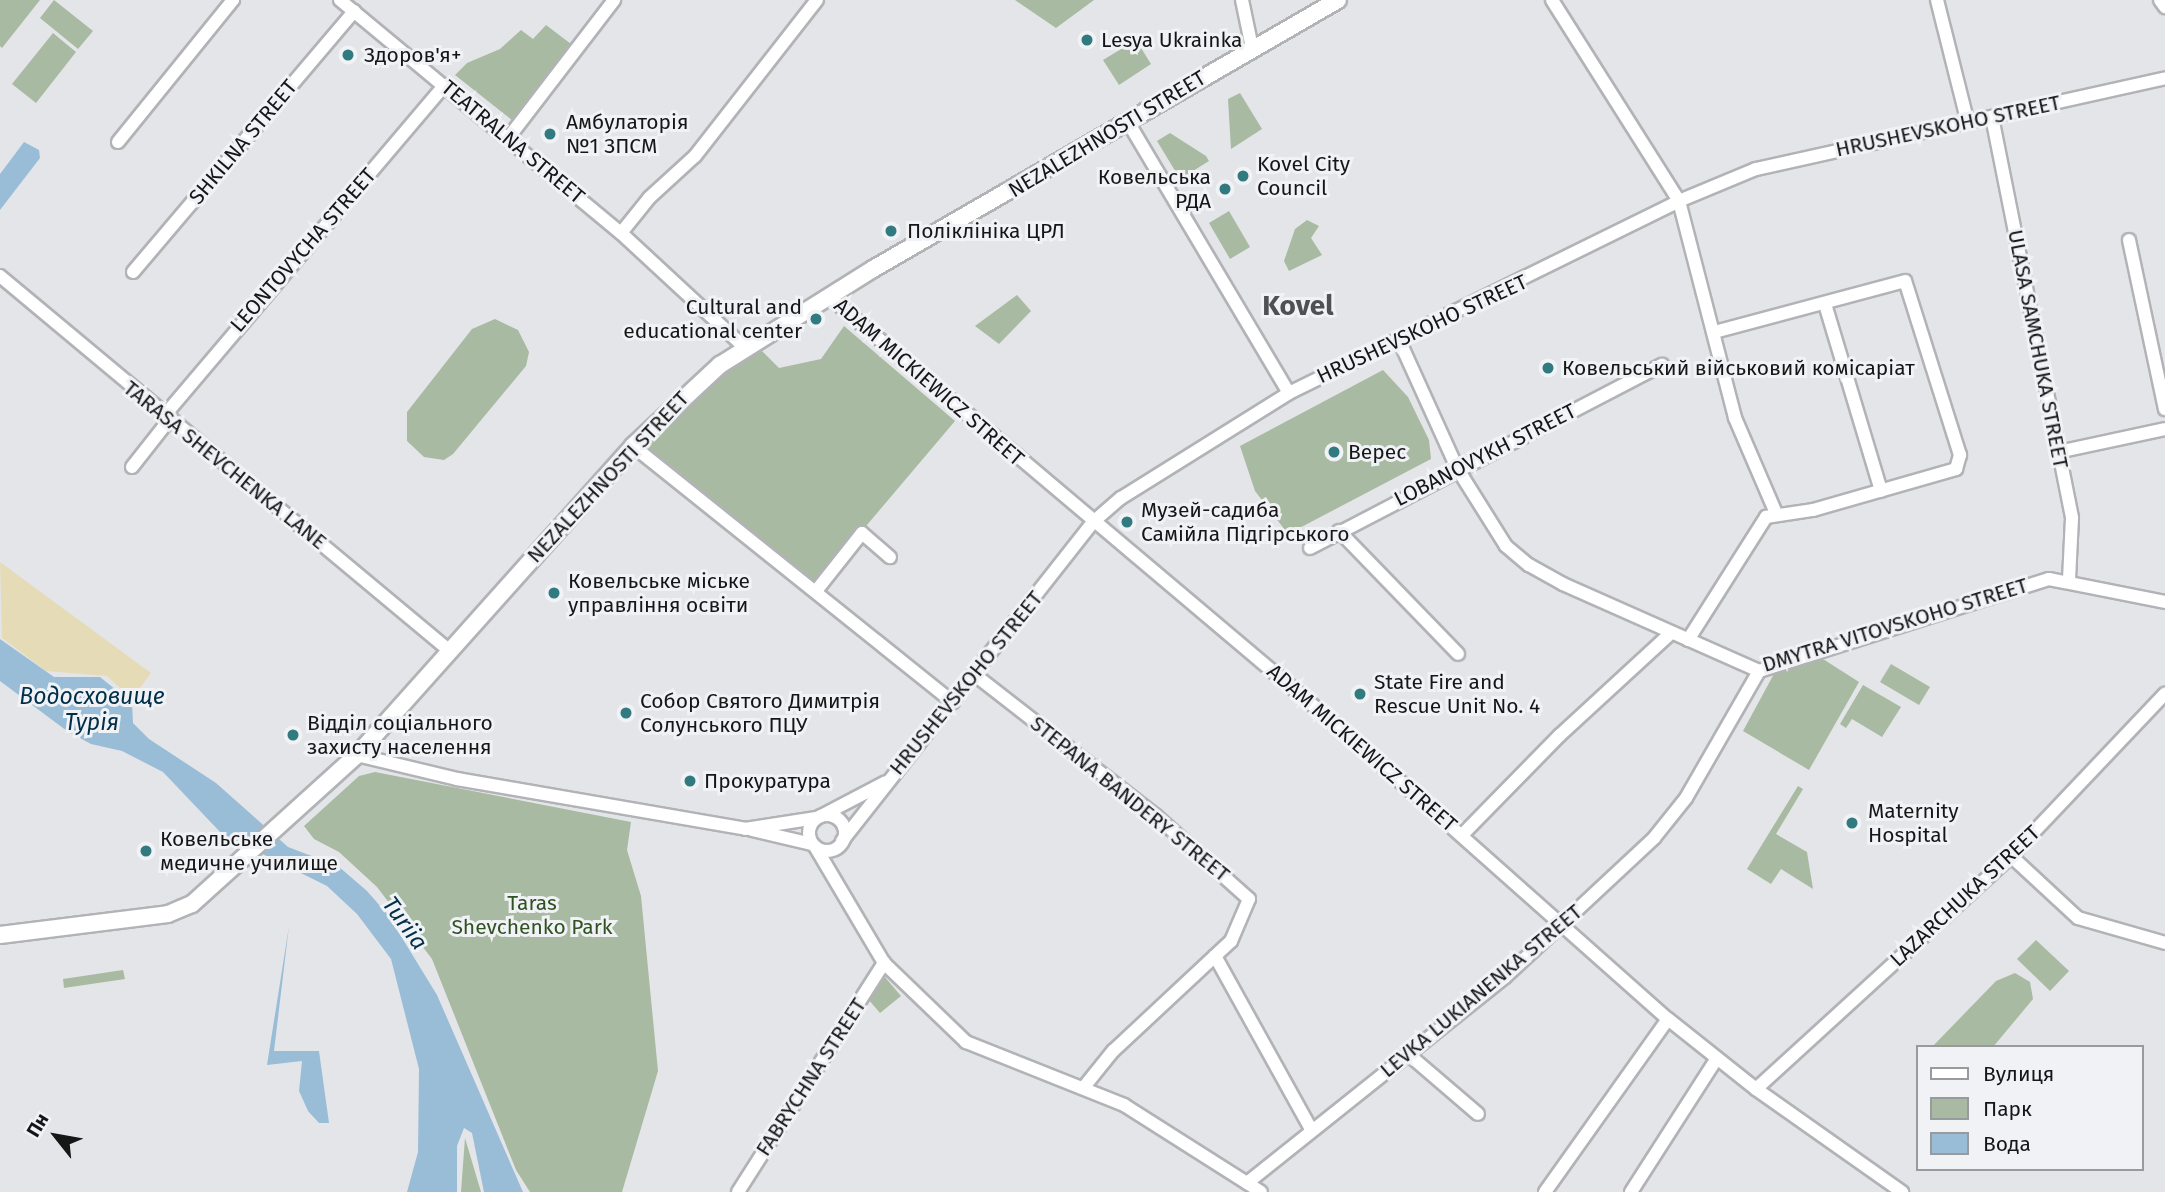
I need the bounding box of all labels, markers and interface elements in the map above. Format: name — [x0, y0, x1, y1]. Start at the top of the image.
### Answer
place label: Lesya Ukrainka — [1101, 27, 1242, 53]
marker: Lesya Ukrainka — [1079, 32, 1095, 48]
place label: Здоров'я+ — [364, 42, 461, 68]
marker: Здоров'я+ — [338, 45, 358, 65]
street label: NEZALEZHNOSTI STREET — [1004, 65, 1210, 203]
street label: SHKILNA STREET — [184, 75, 302, 209]
street label: TEATRALNA STREET — [436, 75, 590, 209]
street label: HRUSHEVSKOHO STREET — [1833, 90, 2063, 162]
place label: Амбулаторія №1 ЗПСМ — [566, 109, 689, 159]
marker: Амбулаторія №1 ЗПСМ — [540, 124, 560, 144]
place label: Kovel City Council — [1257, 151, 1350, 201]
street label: LEONTOVYCHA STREET — [225, 163, 381, 337]
place label: Ковельська РДА — [1098, 164, 1211, 214]
marker: Kovel City Council — [1235, 168, 1251, 184]
marker: Ковельська РДА — [1217, 181, 1233, 197]
place label: Поліклініка ЦРЛ — [907, 218, 1065, 244]
marker: Поліклініка ЦРЛ — [881, 221, 901, 241]
street label: ULASA SAMCHUKA STREET — [2002, 228, 2074, 470]
street label: HRUSHEVSKOHO STREET — [1313, 269, 1531, 389]
district label: Kovel — [1262, 289, 1334, 323]
street label: ADAM MICKIEWICZ STREET — [829, 293, 1029, 471]
place label: Cultural and educational center — [623, 294, 802, 344]
marker: Cultural and educational center — [808, 311, 824, 327]
place label: Ковельський військовий комісаріат — [1562, 355, 1915, 381]
marker: Ковельський військовий комісаріат — [1540, 360, 1556, 376]
street label: TARASA SHEVCHENKA LANE — [118, 375, 332, 555]
street label: NEZALEZHNOSTI STREET — [522, 386, 694, 568]
street label: LOBANOVYKH STREET — [1390, 398, 1580, 512]
place label: Верес — [1348, 439, 1406, 465]
marker: Верес — [1326, 444, 1342, 460]
place label: Музей-садиба Самійла Підгірського — [1141, 497, 1349, 547]
marker: Музей-садиба Самійла Підгірського — [1119, 514, 1135, 530]
place label: Ковельське міське управління освіти — [568, 568, 750, 618]
street label: DMYTRA VITOVSKOHO STREET — [1759, 573, 2031, 677]
marker: Ковельське міське управління освіти — [546, 585, 562, 601]
street label: HRUSHEVSKOHO STREET — [884, 586, 1048, 780]
street label: ADAM MICKIEWICZ STREET — [1262, 659, 1462, 837]
place label: State Fire and Rescue Unit No. 4 — [1374, 669, 1540, 719]
water label: Водосховище Турія — [19, 682, 165, 736]
marker: State Fire and Rescue Unit No. 4 — [1352, 686, 1368, 702]
place label: Собор Святого Димитрія Солунського ПЦУ — [640, 688, 880, 738]
marker: Собор Святого Димитрія Солунського ПЦУ — [618, 705, 634, 721]
place label: Відділ соціального захисту населення — [307, 710, 493, 760]
street label: STEPANA BANDERY STREET — [1025, 711, 1235, 887]
marker: Відділ соціального захисту населення — [285, 727, 301, 743]
place label: Прокуратура — [704, 768, 831, 794]
marker: Прокуратура — [682, 773, 698, 789]
place label: Maternity Hospital — [1868, 798, 1959, 848]
marker: Maternity Hospital — [1842, 813, 1862, 833]
street label: LAZARCHUKA STREET — [1885, 820, 2045, 972]
place label: Ковельське медичне училище — [160, 826, 338, 876]
marker: Ковельське медичне училище — [138, 843, 154, 859]
park label: Taras Shevchenko Park — [451, 890, 613, 940]
water label: Turiia — [377, 891, 433, 955]
street label: LEVKA LUKIANENKA STREET — [1375, 899, 1587, 1083]
street label: FABRYCHNA STREET — [751, 993, 871, 1161]
legend — [1916, 1045, 2144, 1171]
text: Вулиця — [1983, 1061, 2054, 1087]
text: Парк — [1983, 1096, 2032, 1122]
north arrow — [21, 1101, 91, 1171]
text: Пн — [22, 1109, 54, 1141]
text: Вода — [1983, 1131, 2031, 1157]

